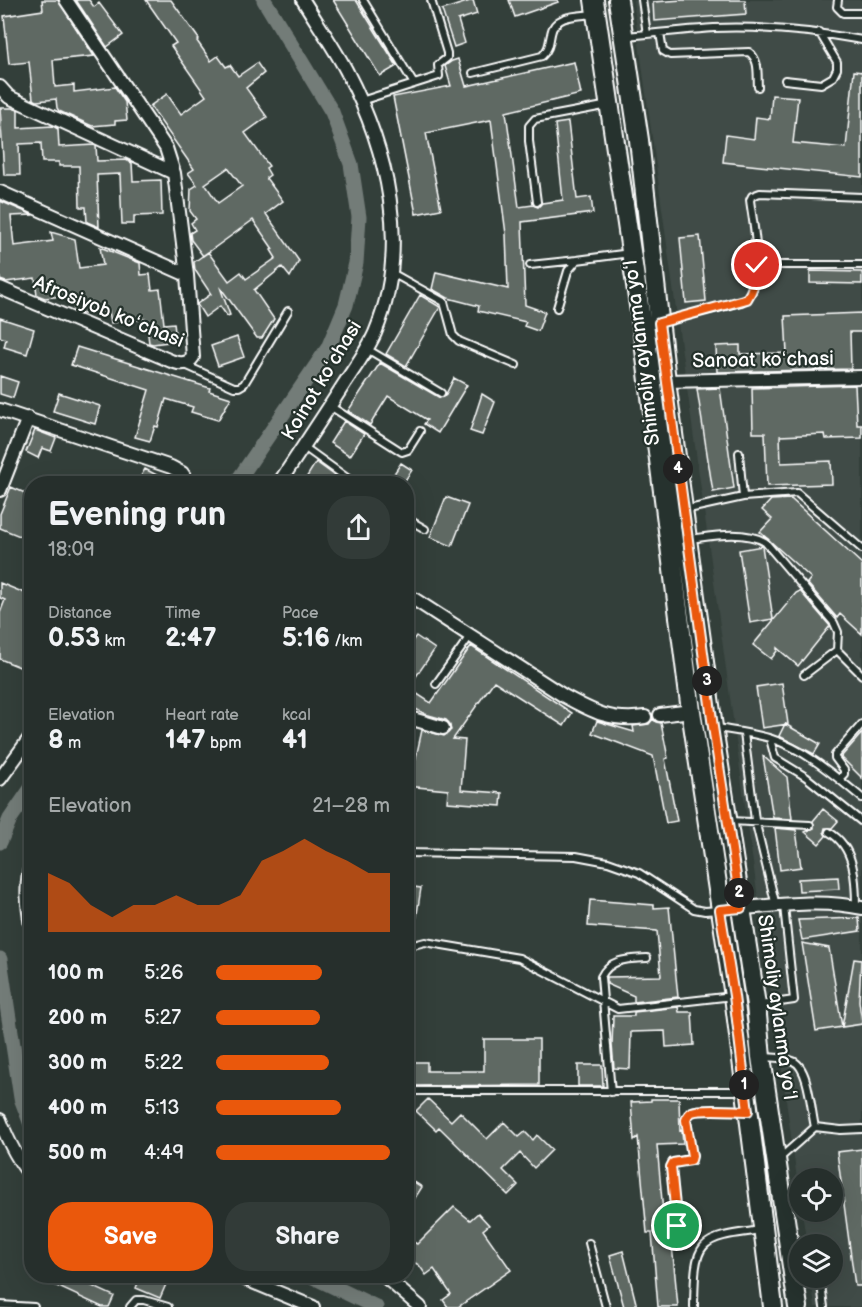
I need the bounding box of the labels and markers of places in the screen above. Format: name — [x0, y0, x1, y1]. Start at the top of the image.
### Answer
pin — [731, 239, 782, 290]
pin: 4 — [663, 454, 693, 484]
pin: 3 — [692, 666, 722, 696]
pin: 2 — [724, 878, 754, 908]
pin: 1 — [729, 1070, 759, 1100]
pin — [651, 1200, 702, 1251]

